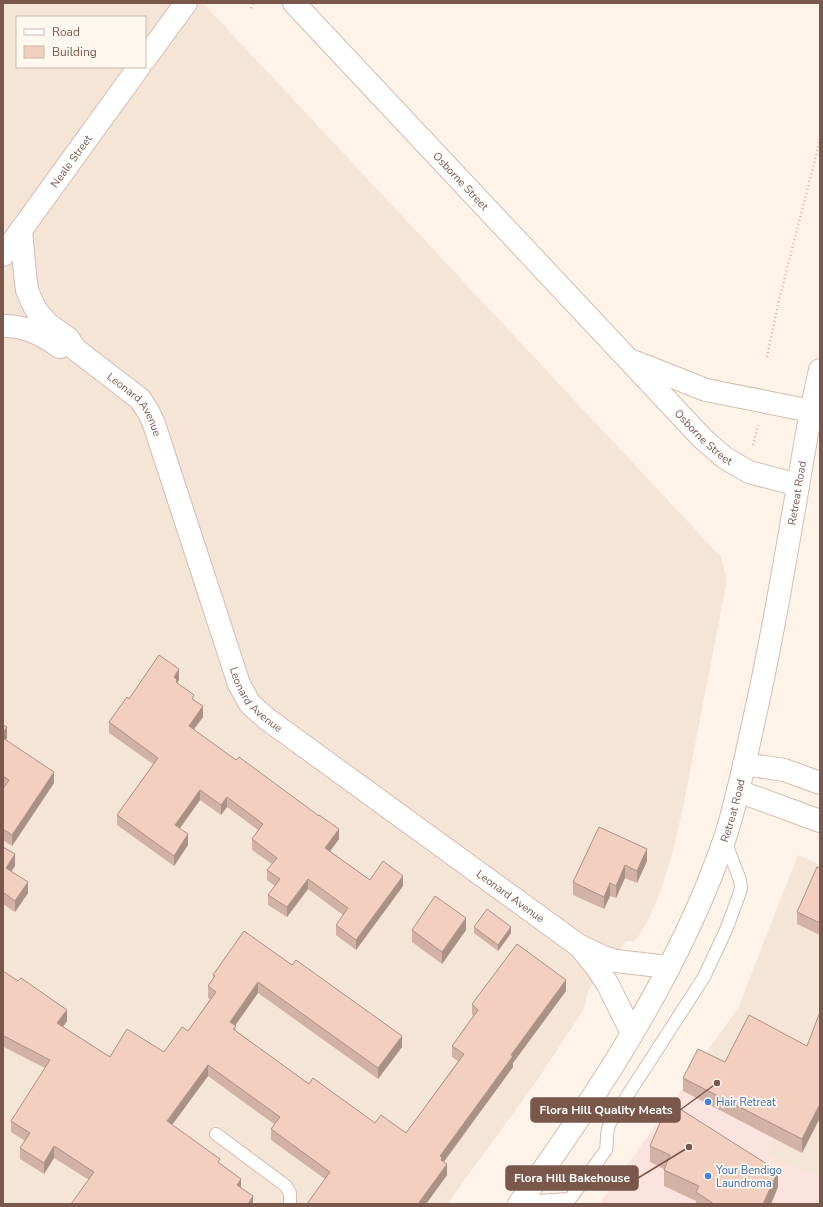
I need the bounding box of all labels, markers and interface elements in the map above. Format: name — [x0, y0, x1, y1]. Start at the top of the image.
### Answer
legend — [16, 16, 146, 68]
text: Road — [52, 24, 80, 40]
text: Building — [52, 44, 97, 60]
street label: Neale Street — [47, 132, 96, 191]
street label: Osborne Street — [429, 149, 492, 214]
street label: Leonard Avenue — [104, 369, 165, 438]
street label: Osborne Street — [671, 406, 735, 469]
street label: Retreat Road — [784, 460, 810, 526]
street label: Leonard Avenue — [226, 665, 285, 736]
street label: Retreat Road — [717, 778, 749, 844]
street label: Leonard Avenue — [473, 867, 547, 926]
place label: Hair Retreat — [716, 1095, 776, 1110]
marker: Hair Retreat — [703, 1097, 713, 1107]
callout: Flora Hill Quality Meats — [531, 1098, 680, 1122]
text: Flora Hill Quality Meats — [539, 1102, 673, 1118]
place label: Your Bendigo Laundroma — [715, 1163, 782, 1191]
callout: Flora Hill Bakehouse — [506, 1166, 638, 1190]
text: Flora Hill Bakehouse — [514, 1170, 630, 1186]
marker: Your Bendigo Laundroma — [703, 1171, 713, 1181]

